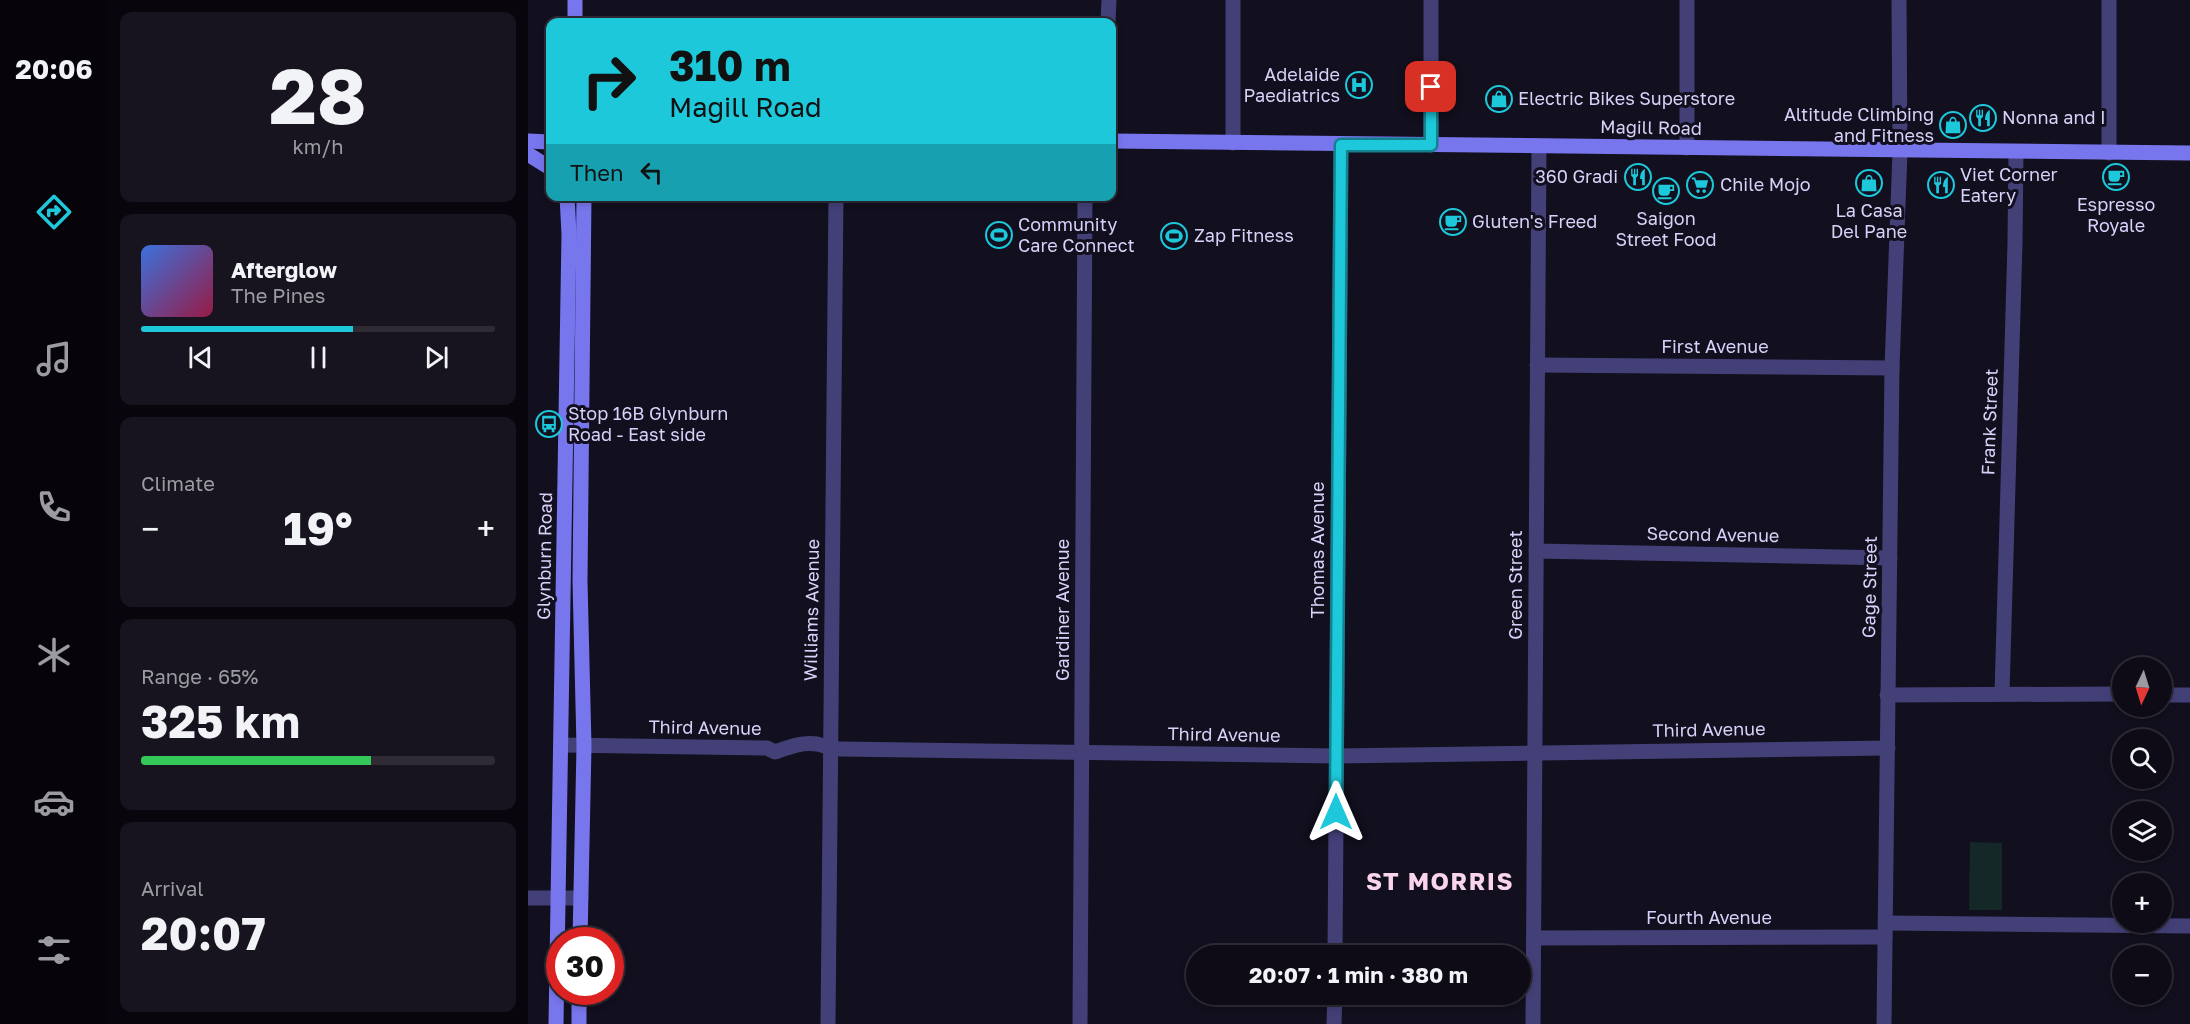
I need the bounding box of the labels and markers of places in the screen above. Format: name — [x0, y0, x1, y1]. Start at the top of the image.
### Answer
pin — [1405, 61, 1456, 112]
place label: Adelaide Paediatrics — [1244, 63, 1340, 106]
hospital icon: Adelaide Paediatrics — [1344, 70, 1374, 100]
shop icon: Electric Bikes Superstore — [1484, 84, 1514, 114]
place label: Electric Bikes Superstore — [1518, 87, 1735, 109]
place label: Altitude Climbing and Fitness — [1784, 103, 1934, 146]
restaurant icon: Nonna and I — [1968, 103, 1998, 133]
place label: Nonna and I — [2002, 106, 2106, 128]
shop icon: Altitude Climbing and Fitness — [1938, 110, 1968, 140]
restaurant icon: 360 Gradi — [1623, 162, 1653, 192]
cafe icon: Espresso Royale — [2101, 162, 2131, 192]
place label: Viet Corner Eatery — [1960, 163, 2058, 206]
place label: 360 Gradi — [1535, 165, 1618, 187]
shop icon: La Casa Del Pane — [1854, 168, 1884, 198]
supermarket icon: Chile Mojo — [1685, 170, 1715, 200]
restaurant icon: Viet Corner Eatery — [1926, 170, 1956, 200]
place label: Chile Mojo — [1720, 173, 1811, 195]
cafe icon: Saigon Street Food — [1651, 176, 1681, 206]
place label: Espresso Royale — [2077, 193, 2155, 236]
place label: La Casa Del Pane — [1831, 199, 1907, 242]
cafe icon: Gluten's Freed — [1438, 207, 1468, 237]
place label: Saigon Street Food — [1616, 207, 1716, 250]
place label: Gluten's Freed — [1472, 210, 1597, 232]
place label: Community Care Connect — [1018, 213, 1135, 256]
sports icon: Community Care Connect — [984, 220, 1014, 250]
sports icon: Zap Fitness — [1159, 221, 1189, 251]
place label: Zap Fitness — [1194, 224, 1294, 246]
place label: Stop 16B Glynburn Road - East side — [568, 402, 728, 445]
bus stop icon: Stop 16B Glynburn Road - East side — [534, 409, 564, 439]

